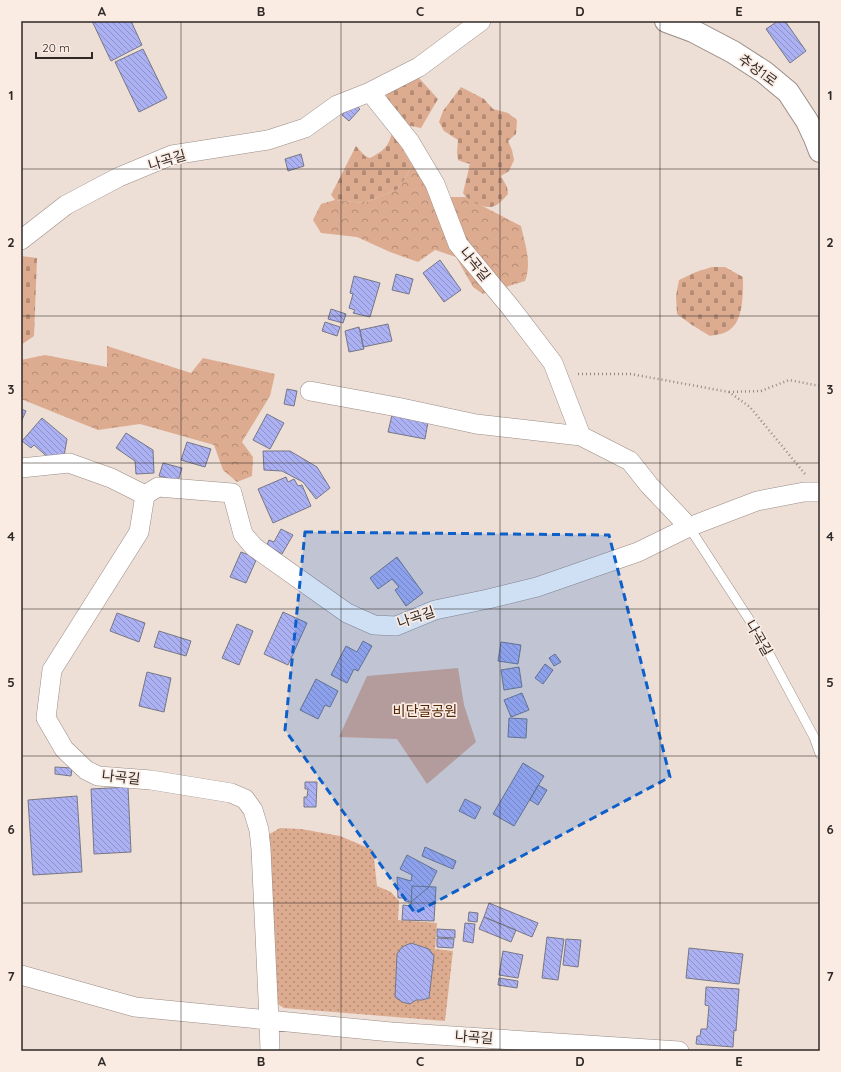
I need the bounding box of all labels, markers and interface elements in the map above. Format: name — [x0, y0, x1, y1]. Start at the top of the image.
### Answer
text: A — [98, 3, 107, 19]
text: B — [257, 3, 265, 19]
text: C — [416, 3, 424, 19]
text: D — [575, 3, 585, 19]
text: E — [735, 3, 743, 19]
scale bar — [36, 34, 92, 60]
text: 20 m — [42, 40, 70, 55]
street label: 추성1로 — [735, 50, 781, 90]
text: 1 — [8, 87, 14, 103]
text: 1 — [827, 87, 833, 103]
street label: 나곡길 — [146, 146, 188, 174]
text: 2 — [7, 234, 15, 250]
text: 2 — [826, 234, 834, 250]
street label: 나곡길 — [456, 243, 494, 285]
text: 3 — [8, 381, 15, 397]
text: 3 — [827, 381, 834, 397]
text: 4 — [7, 528, 15, 544]
text: 4 — [826, 528, 834, 544]
street label: 나곡길 — [395, 602, 437, 632]
street label: 나곡길 — [742, 617, 776, 659]
text: 5 — [7, 674, 15, 690]
text: 5 — [826, 674, 834, 690]
park label: 비단골공원 — [393, 702, 457, 720]
street label: 나곡길 — [101, 766, 141, 788]
text: 6 — [7, 821, 15, 837]
text: 6 — [826, 821, 834, 837]
text: 7 — [7, 968, 15, 984]
text: 7 — [826, 968, 834, 984]
street label: 나곡길 — [454, 1027, 494, 1047]
text: A — [98, 1053, 107, 1069]
text: B — [257, 1053, 265, 1069]
text: C — [416, 1053, 424, 1069]
text: D — [575, 1053, 585, 1069]
text: E — [735, 1053, 743, 1069]

